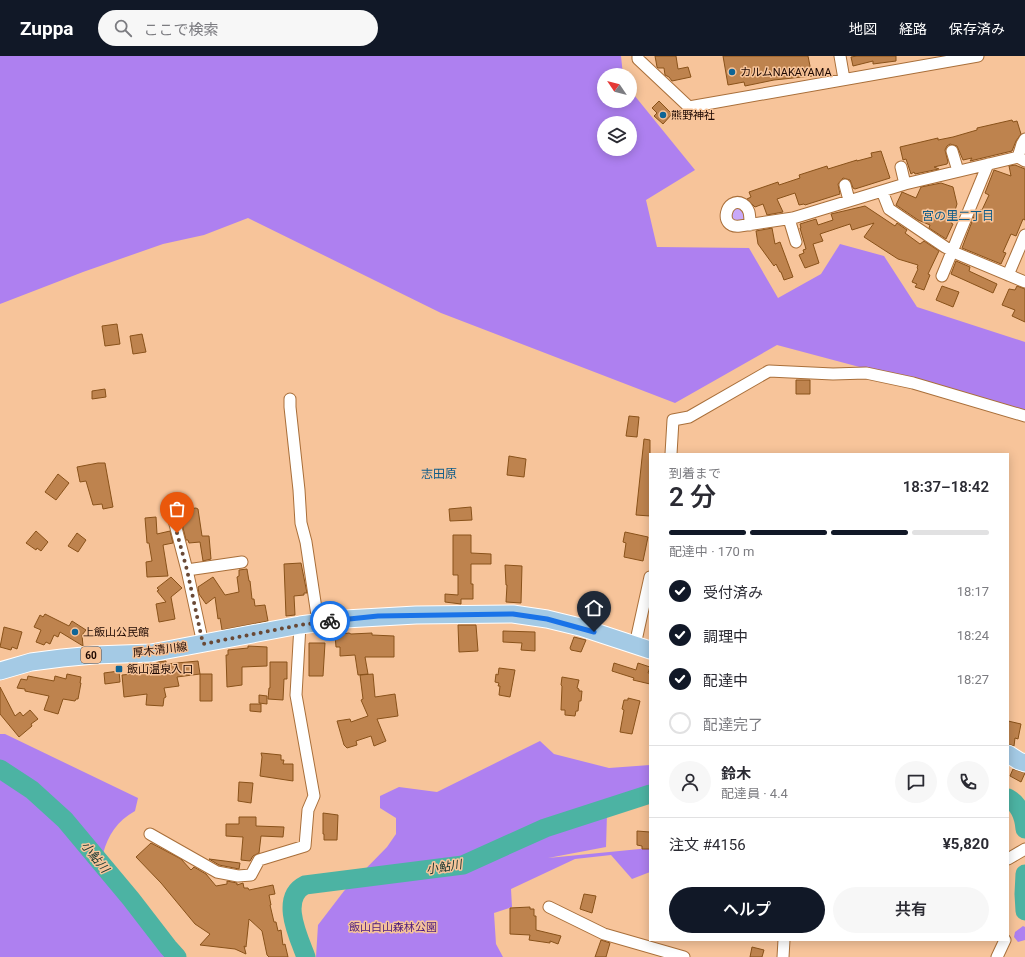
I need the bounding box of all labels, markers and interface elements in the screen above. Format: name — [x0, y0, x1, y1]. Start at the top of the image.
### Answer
search box — [98, 10, 378, 46]
text: Zuppa — [20, 17, 74, 40]
icon: search — [112, 17, 134, 39]
text: ここで検索 — [144, 21, 219, 39]
text: 地図 — [849, 21, 877, 37]
text: 経路 — [899, 21, 927, 37]
text: 保存済み — [949, 21, 1005, 37]
place label: カルムNAKAYAMA — [740, 66, 832, 79]
marker: カルムNAKAYAMA — [727, 67, 737, 77]
north arrow — [597, 68, 637, 108]
map controls — [597, 68, 637, 156]
place label: 熊野神社 — [671, 109, 715, 122]
marker: 熊野神社 — [658, 110, 668, 120]
button: layers — [597, 116, 637, 156]
district label: 宮の里二丁目 — [922, 209, 994, 223]
text: 到着まで — [669, 466, 721, 481]
district label: 志田原 — [421, 467, 457, 481]
text: 18:37–18:42 — [903, 478, 989, 496]
text: 2 分 — [669, 482, 716, 512]
pin — [160, 492, 194, 533]
icon: bag — [166, 498, 188, 520]
text: 配達中 · 170 m — [669, 544, 754, 559]
icon: check — [669, 580, 691, 602]
text: 受付済み — [703, 584, 763, 602]
text: 18:17 — [957, 584, 989, 599]
pin — [577, 591, 611, 632]
icon: home — [583, 597, 605, 619]
courier — [310, 601, 350, 641]
icon: bike — [319, 610, 341, 632]
icon: check — [669, 624, 691, 646]
place label: 上飯山公民館 — [83, 626, 149, 639]
marker: 上飯山公民館 — [70, 627, 80, 637]
text: 調理中 — [703, 628, 748, 646]
text: 18:24 — [957, 628, 989, 643]
street label: 厚木清川線 — [132, 640, 188, 660]
road number: 60 — [81, 647, 101, 663]
place label: 飯山温泉入口 — [127, 663, 193, 676]
marker: 飯山温泉入口 — [114, 664, 124, 674]
icon: check — [669, 668, 691, 690]
text: 配達中 — [703, 672, 748, 690]
text: 18:27 — [957, 672, 989, 687]
text: 配達完了 — [703, 716, 763, 734]
button: person — [669, 761, 711, 803]
button: chat — [895, 761, 937, 803]
button: phone — [947, 761, 989, 803]
text: 鈴木 — [721, 765, 751, 783]
text: 配達員 · 4.4 — [721, 786, 788, 801]
text: ¥5,820 — [943, 835, 989, 853]
text: 注文 #4156 — [669, 836, 746, 854]
water label: 小鮎川 — [78, 839, 113, 877]
water label: 小鮎川 — [425, 857, 465, 877]
button: ヘルプ — [669, 887, 825, 933]
button: 共有 — [833, 887, 989, 933]
park label: 飯山白山森林公園 — [349, 921, 437, 934]

